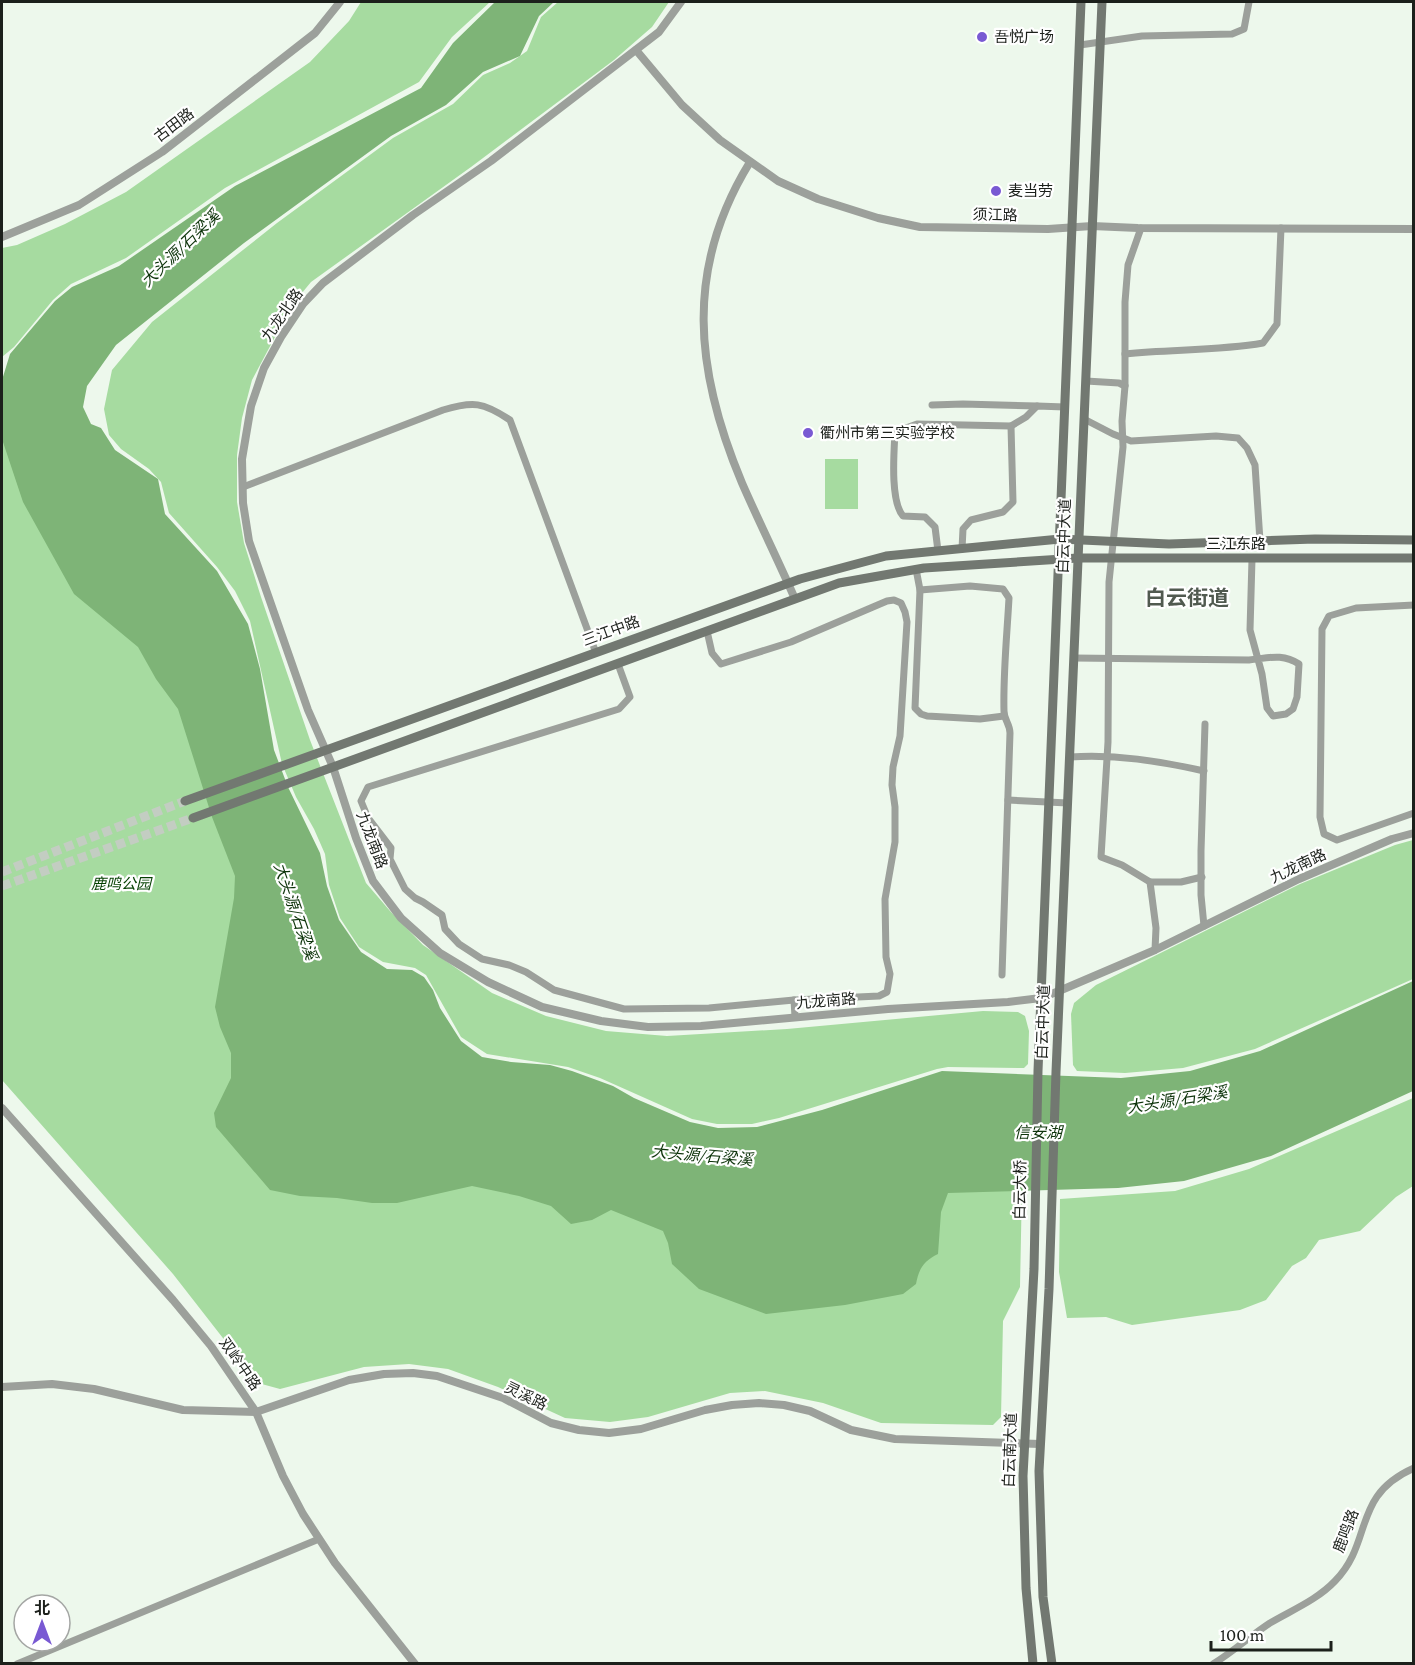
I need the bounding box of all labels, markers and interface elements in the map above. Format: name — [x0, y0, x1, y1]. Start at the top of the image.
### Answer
place label: 吾悦广场 — [994, 29, 1054, 45]
marker: 吾悦广场 — [975, 30, 989, 44]
street label: 古田路 — [151, 105, 197, 145]
place label: 麦当劳 — [1008, 183, 1053, 199]
marker: 麦当劳 — [989, 184, 1003, 198]
water label: 大头源/石梁溪 — [138, 206, 224, 290]
street label: 须江路 — [972, 207, 1018, 223]
street label: 九龙北路 — [257, 285, 306, 344]
place label: 衢州市第三实验学校 — [820, 424, 955, 441]
marker: 衢州市第三实验学校 — [801, 426, 815, 440]
street label: 白云中大道 — [1055, 498, 1073, 574]
street label: 三江东路 — [1206, 536, 1266, 552]
district label: 白云街道 — [1145, 586, 1229, 610]
street label: 三江中路 — [580, 613, 642, 649]
street label: 九龙南路 — [354, 809, 391, 871]
street label: 九龙南路 — [1267, 845, 1329, 886]
water label: 大头源/石梁溪 — [271, 860, 321, 964]
park label: 鹿鸣公园 — [91, 876, 153, 892]
street label: 白云中大道 — [1034, 984, 1052, 1060]
street label: 九龙南路 — [795, 989, 857, 1012]
water label: 大头源/石梁溪 — [1126, 1083, 1231, 1116]
water label: 信安湖 — [1014, 1124, 1065, 1141]
water label: 大头源/石梁溪 — [651, 1143, 755, 1169]
street label: 白云大桥 — [1011, 1160, 1029, 1220]
street label: 双岭中路 — [216, 1334, 265, 1393]
street label: 灵溪路 — [502, 1379, 550, 1413]
street label: 白云南大道 — [1001, 1412, 1019, 1488]
street label: 鹿鸣路 — [1330, 1507, 1362, 1555]
north arrow — [12, 1593, 72, 1653]
text: 北 — [34, 1600, 50, 1617]
scale bar — [1211, 1614, 1331, 1652]
text: 100 m — [1220, 1625, 1265, 1645]

